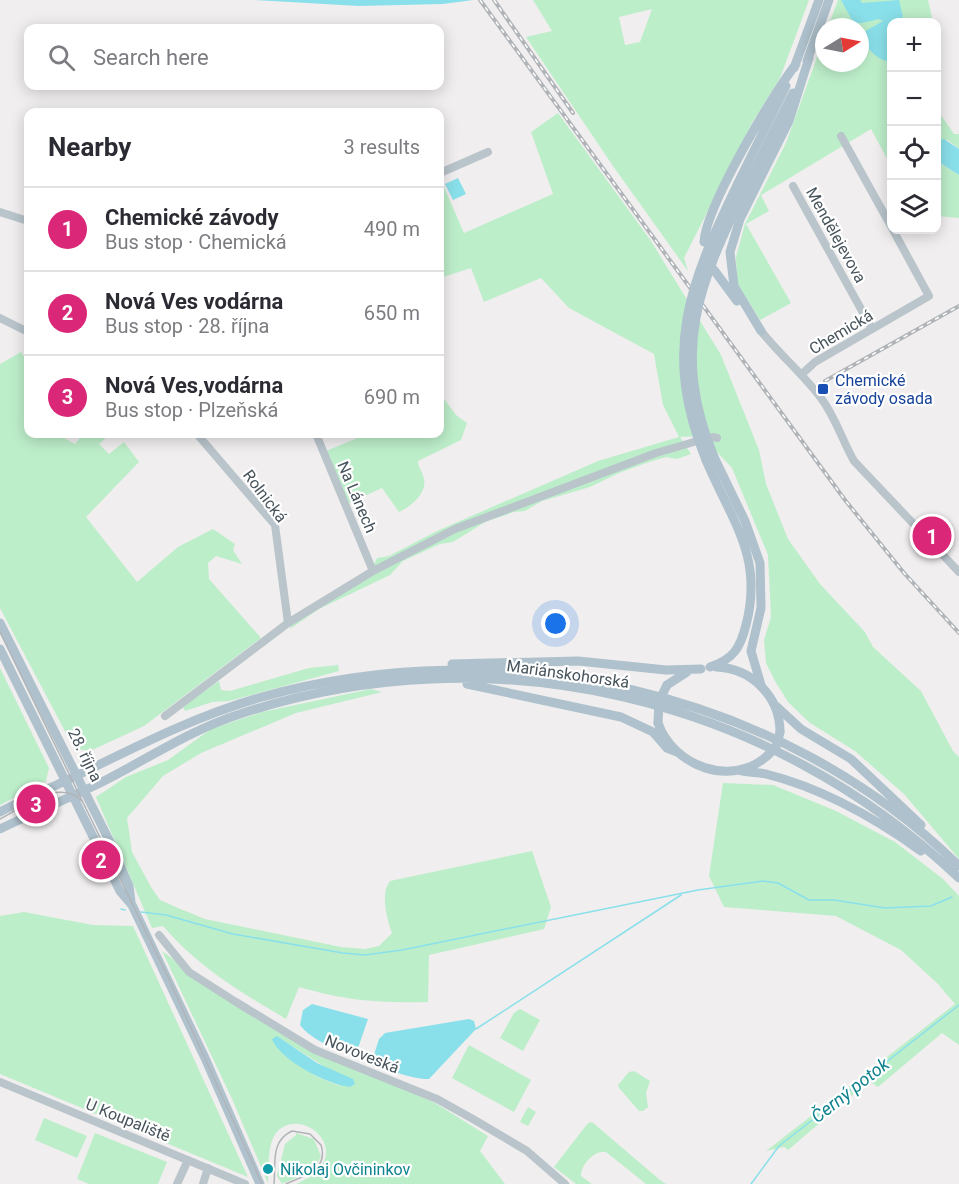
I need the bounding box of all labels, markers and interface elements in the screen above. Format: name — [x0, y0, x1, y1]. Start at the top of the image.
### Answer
north arrow — [815, 18, 869, 72]
map controls — [887, 18, 941, 234]
button: + — [887, 18, 941, 72]
search box — [24, 24, 444, 90]
icon: search — [45, 41, 78, 74]
text: Search here — [93, 45, 209, 70]
button: − — [887, 72, 941, 126]
button: locate — [887, 126, 941, 180]
text: Nearby — [48, 132, 131, 162]
text: 3 results — [344, 135, 420, 159]
button: layers — [887, 180, 941, 234]
street label: Mendělejevova — [802, 184, 870, 286]
text: Chemické závody — [105, 205, 279, 230]
text: 1 — [62, 217, 73, 241]
text: 490 m — [364, 217, 420, 241]
text: Bus stop · Chemická — [105, 230, 287, 254]
text: Nová Ves vodárna — [105, 289, 283, 314]
text: 2 — [62, 301, 73, 325]
text: 650 m — [364, 301, 420, 325]
street label: Chemická — [806, 306, 876, 358]
text: Bus stop · 28. října — [105, 314, 269, 338]
place label: Chemické závody osada — [835, 371, 933, 408]
text: Nová Ves,vodárna — [105, 373, 283, 398]
marker: Chemické závody osada — [816, 382, 830, 396]
text: 3 — [62, 385, 73, 409]
text: 690 m — [364, 385, 420, 409]
text: Bus stop · Plzeňská — [105, 398, 278, 422]
street label: Na Lánech — [333, 458, 381, 536]
street label: Rolnická — [239, 466, 291, 526]
pin: 1 — [912, 514, 952, 558]
your location — [541, 609, 570, 638]
street label: Mariánskohorská — [506, 656, 630, 692]
street label: 28. října — [64, 725, 106, 785]
pin: 3 — [16, 782, 56, 826]
pin: 2 — [82, 838, 120, 882]
street label: Novoveská — [322, 1031, 402, 1077]
water label: Černý potok — [806, 1052, 894, 1127]
street label: U Koupaliště — [83, 1094, 173, 1146]
place label: Nikolaj Ovčininkov — [280, 1160, 411, 1179]
marker: Nikolaj Ovčininkov — [261, 1162, 275, 1176]

